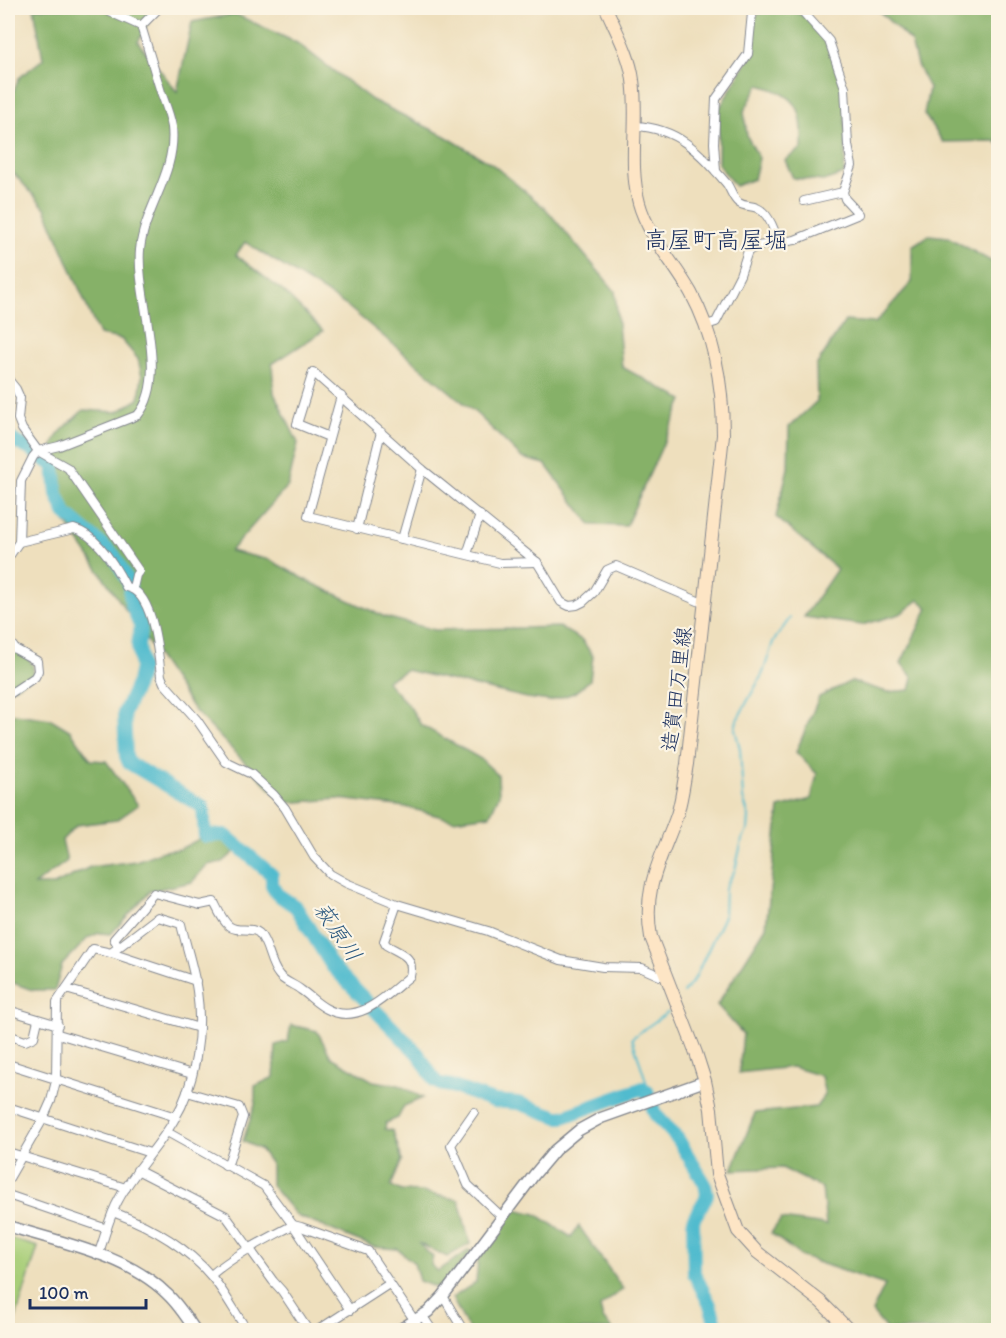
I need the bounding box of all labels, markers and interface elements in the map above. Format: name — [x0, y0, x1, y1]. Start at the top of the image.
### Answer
district label: 高屋町高屋堀 — [644, 225, 788, 254]
street label: 造賀田万里線 — [656, 625, 696, 753]
water label: 萩原川 — [308, 897, 368, 967]
scale bar — [30, 1272, 146, 1310]
text: 100 m — [39, 1282, 89, 1304]

